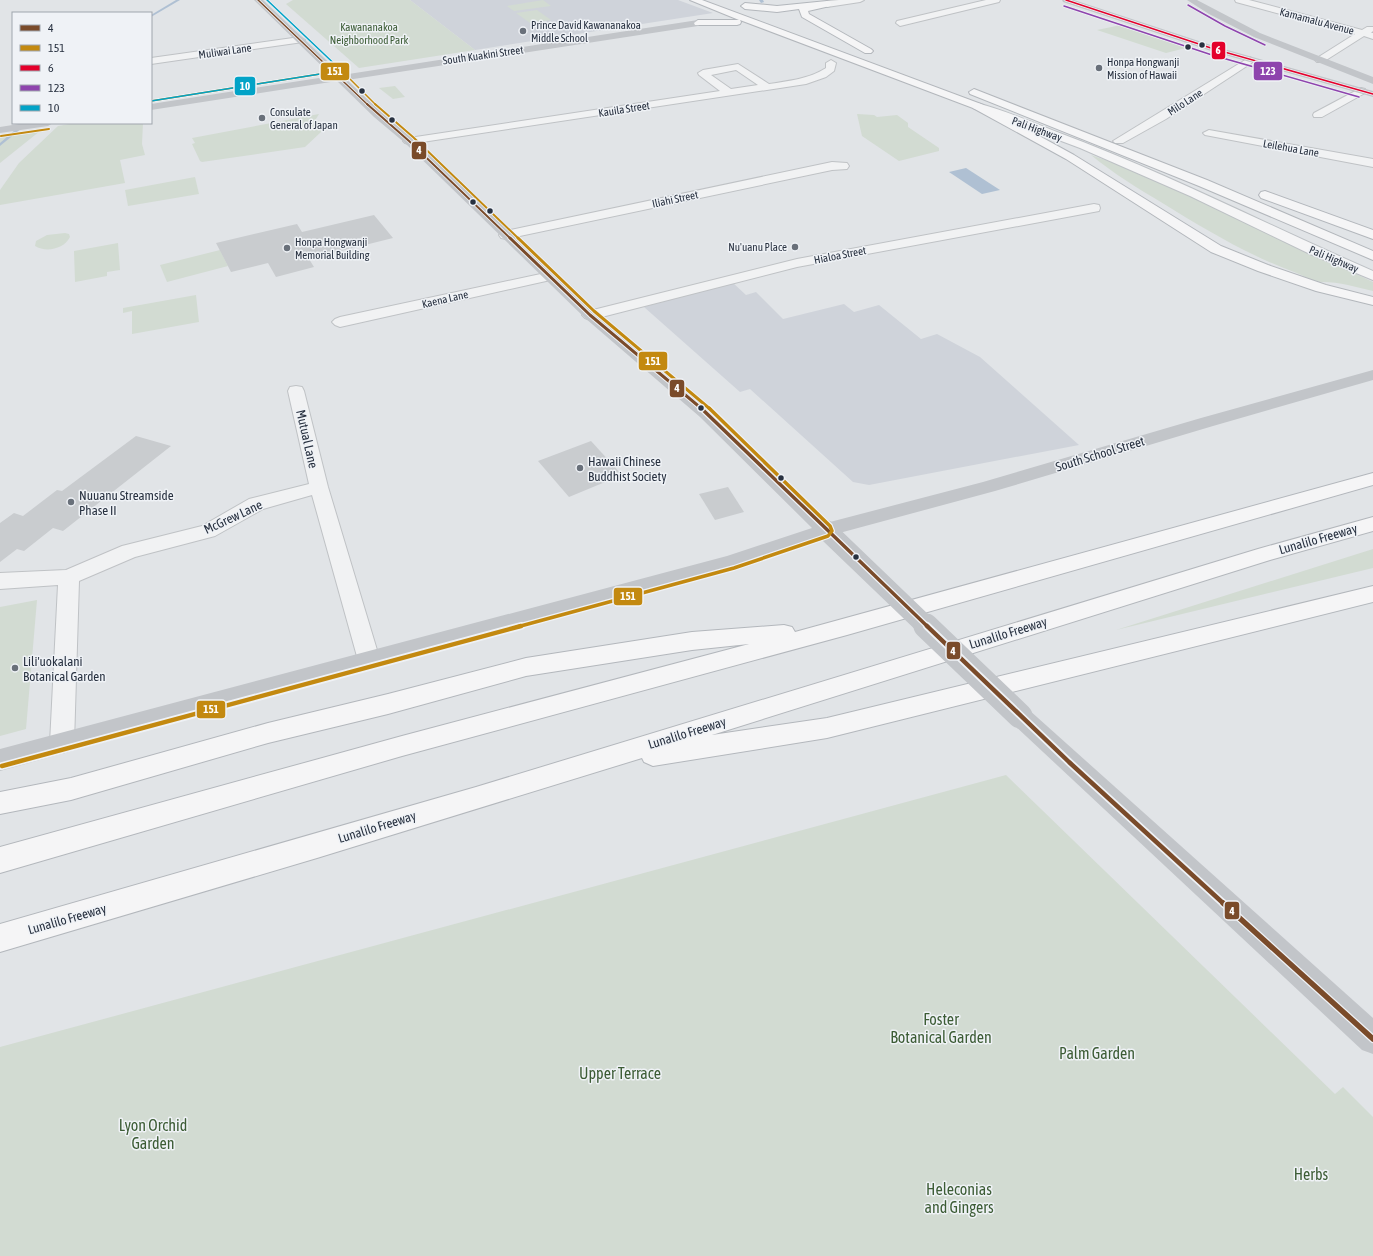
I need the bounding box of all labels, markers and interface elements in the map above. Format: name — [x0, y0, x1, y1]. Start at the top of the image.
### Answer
street label: Kamamalu Avenue — [1278, 5, 1356, 37]
legend — [12, 12, 152, 124]
place label: Prince David Kawananakoa Middle School — [531, 19, 641, 44]
text: 4 — [48, 21, 54, 35]
park label: Kawananakoa Neighborhood Park — [330, 21, 408, 46]
marker: Prince David Kawananakoa Middle School — [518, 26, 528, 36]
unlabelled marker — [1197, 40, 1207, 50]
text: 151 — [48, 41, 65, 55]
street label: Muliwai Lane — [198, 41, 252, 61]
line badge: 6 — [1211, 41, 1226, 60]
unlabelled marker — [1183, 42, 1193, 52]
street label: South Kuakini Street — [442, 43, 524, 67]
text: 6 — [1215, 44, 1221, 56]
place label: Honpa Hongwanji Mission of Hawaii — [1107, 56, 1179, 81]
text: 6 — [48, 61, 54, 75]
line badge: 123 — [1253, 61, 1283, 81]
line badge: 151 — [320, 62, 350, 81]
marker: Honpa Hongwanji Mission of Hawaii — [1094, 63, 1104, 73]
text: 151 — [327, 65, 343, 77]
text: 123 — [1260, 65, 1276, 77]
line badge: 10 — [234, 76, 256, 96]
text: 10 — [240, 80, 250, 92]
text: 123 — [48, 81, 65, 95]
unlabelled marker — [357, 86, 367, 96]
street label: Milo Lane — [1165, 86, 1205, 118]
street label: Kauila Street — [597, 99, 651, 119]
text: 10 — [48, 101, 60, 115]
place label: Consulate General of Japan — [270, 106, 338, 131]
marker: Consulate General of Japan — [257, 113, 267, 123]
street label: Pali Highway — [1010, 114, 1064, 144]
unlabelled marker — [387, 115, 397, 125]
street label: Leilehua Lane — [1262, 137, 1320, 159]
line badge: 4 — [411, 141, 427, 160]
text: 4 — [415, 144, 422, 156]
street label: Iliahi Street — [651, 188, 699, 210]
unlabelled marker — [468, 197, 478, 207]
unlabelled marker — [485, 206, 495, 216]
place label: Honpa Hongwanji Memorial Building — [295, 236, 370, 261]
place label: Nu'uanu Place — [728, 241, 787, 253]
marker: Nu'uanu Place — [790, 242, 800, 252]
marker: Honpa Hongwanji Memorial Building — [282, 243, 292, 253]
street label: Pali Highway — [1308, 243, 1361, 275]
street label: Hialoa Street — [813, 244, 867, 266]
street label: Kaena Lane — [421, 288, 469, 310]
line badge: 151 — [638, 351, 668, 371]
text: 151 — [645, 355, 661, 367]
line badge: 4 — [669, 379, 685, 398]
text: 4 — [673, 382, 680, 394]
unlabelled marker — [696, 403, 706, 413]
street label: Mutual Lane — [293, 408, 321, 470]
street label: South School Street — [1054, 433, 1147, 475]
place label: Hawaii Chinese Buddhist Society — [588, 454, 667, 484]
marker: Hawaii Chinese Buddhist Society — [575, 463, 585, 473]
unlabelled marker — [776, 473, 786, 483]
place label: Nuuanu Streamside Phase II — [79, 488, 174, 518]
marker: Nuuanu Streamside Phase II — [66, 497, 76, 507]
street label: McGrew Lane — [201, 497, 265, 537]
street label: Lunalilo Freeway — [1277, 520, 1359, 557]
unlabelled marker — [851, 552, 861, 562]
line badge: 151 — [613, 587, 643, 606]
text: 151 — [620, 590, 636, 602]
street label: Lunalilo Freeway — [967, 614, 1049, 652]
line badge: 4 — [946, 641, 961, 660]
text: 4 — [949, 645, 956, 657]
place label: Lili'uokalani Botanical Garden — [23, 654, 106, 684]
marker: Lili'uokalani Botanical Garden — [10, 663, 20, 673]
line badge: 151 — [196, 700, 226, 719]
text: 151 — [203, 703, 219, 715]
street label: Lunalilo Freeway — [646, 714, 728, 752]
street label: Lunalilo Freeway — [336, 808, 418, 846]
street label: Lunalilo Freeway — [26, 900, 108, 937]
line badge: 4 — [1224, 901, 1240, 920]
text: 4 — [1228, 905, 1235, 917]
park label: Foster Botanical Garden — [890, 1010, 992, 1046]
park label: Palm Garden — [1059, 1044, 1135, 1062]
park label: Upper Terrace — [579, 1064, 661, 1083]
park label: Lyon Orchid Garden — [119, 1116, 187, 1152]
park label: Herbs — [1294, 1165, 1329, 1183]
park label: Heleconias and Gingers — [924, 1180, 994, 1217]

